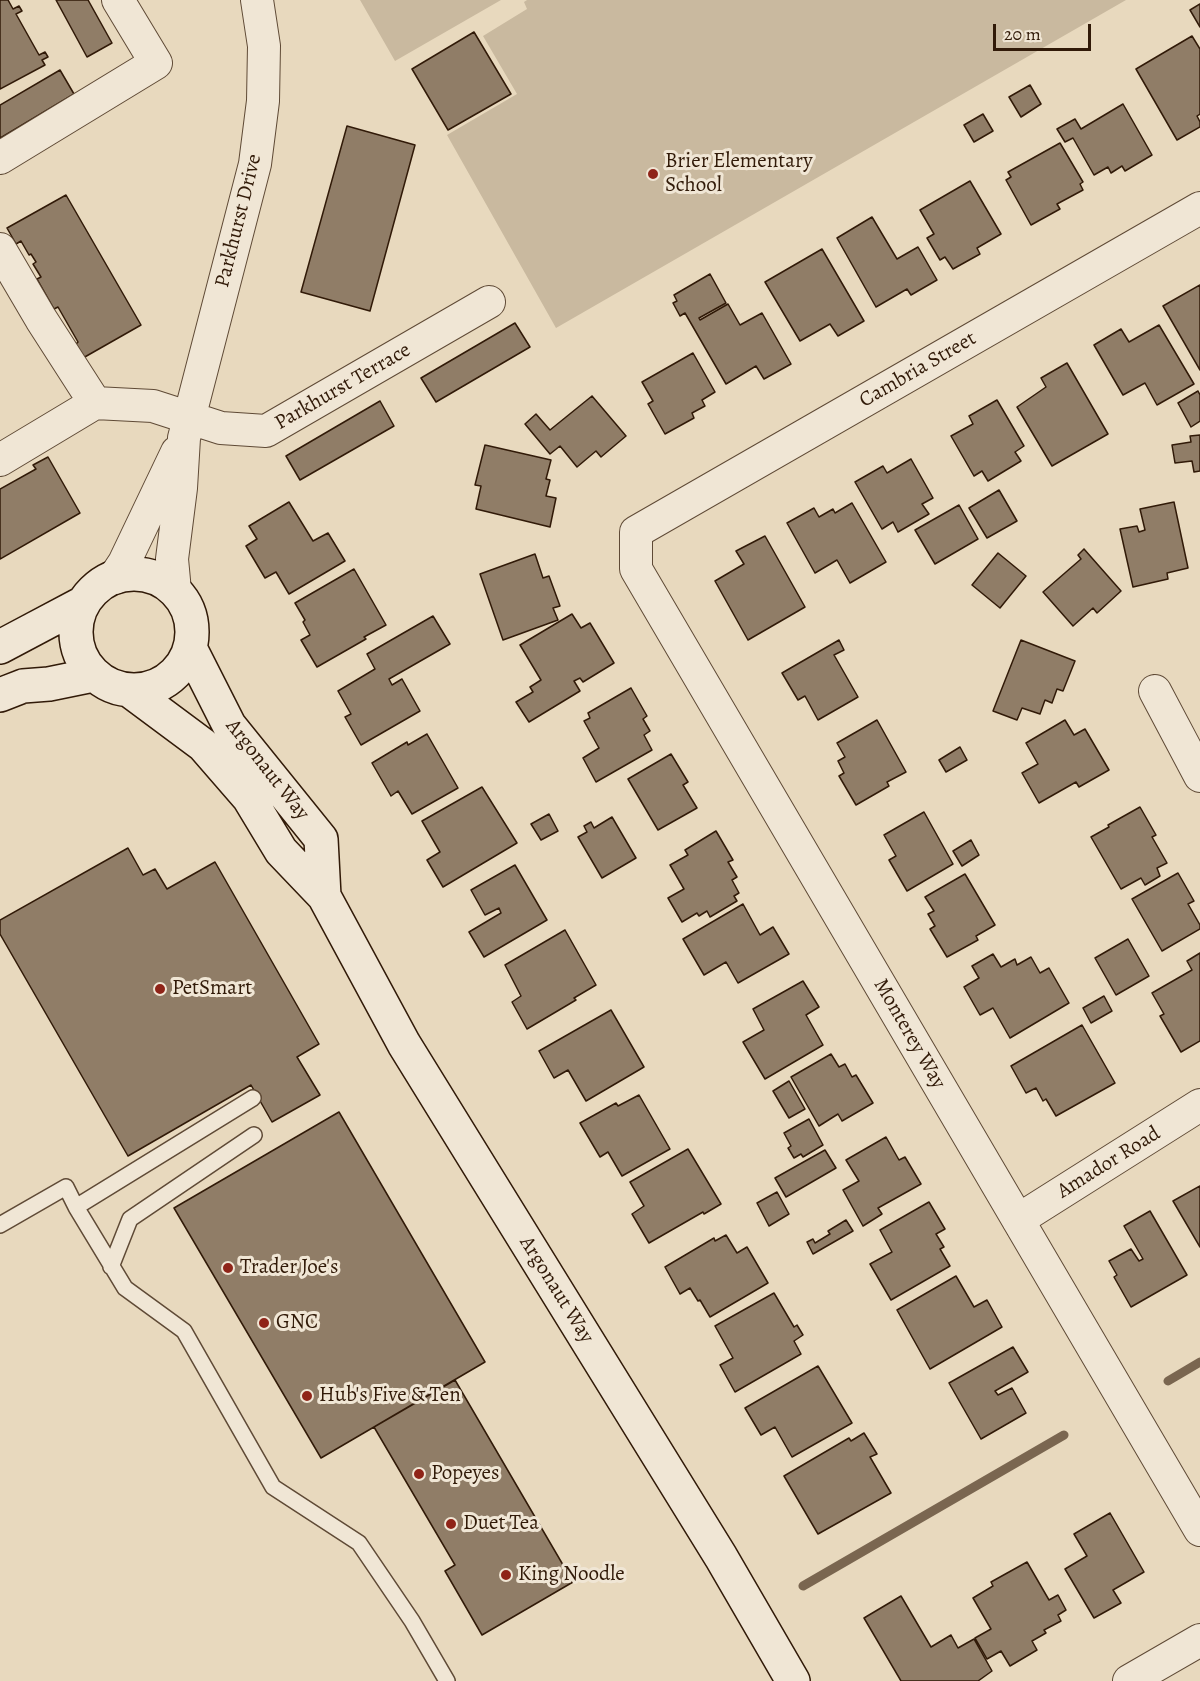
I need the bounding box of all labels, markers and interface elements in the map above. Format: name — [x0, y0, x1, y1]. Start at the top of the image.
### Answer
scale bar — [996, 12, 1094, 50]
text: 20 m — [1004, 22, 1041, 46]
place label: Brier Elementary School — [665, 149, 813, 199]
street label: Parkhurst Drive — [210, 152, 268, 290]
marker: Brier Elementary School — [646, 167, 660, 181]
street label: Cambria Street — [855, 326, 981, 414]
street label: Parkhurst Terrace — [271, 338, 415, 436]
street label: Argonaut Way — [220, 714, 314, 826]
street label: Monterey Way — [867, 974, 951, 1094]
place label: PetSmart — [172, 976, 252, 1002]
marker: PetSmart — [153, 982, 167, 996]
street label: Amador Road — [1053, 1121, 1165, 1205]
street label: Argonaut Way — [513, 1232, 599, 1348]
place label: Trader Joe's — [240, 1255, 338, 1281]
marker: Trader Joe's — [221, 1261, 235, 1275]
place label: GNC — [276, 1310, 318, 1336]
marker: GNC — [257, 1316, 271, 1330]
place label: Hub's Five & Ten — [319, 1383, 461, 1409]
marker: Hub's Five & Ten — [300, 1389, 314, 1403]
place label: Popeyes — [431, 1461, 499, 1487]
marker: Popeyes — [412, 1467, 426, 1481]
place label: Duet Tea — [463, 1511, 539, 1537]
marker: Duet Tea — [444, 1517, 458, 1531]
place label: King Noodle — [518, 1562, 625, 1588]
marker: King Noodle — [499, 1568, 513, 1582]

